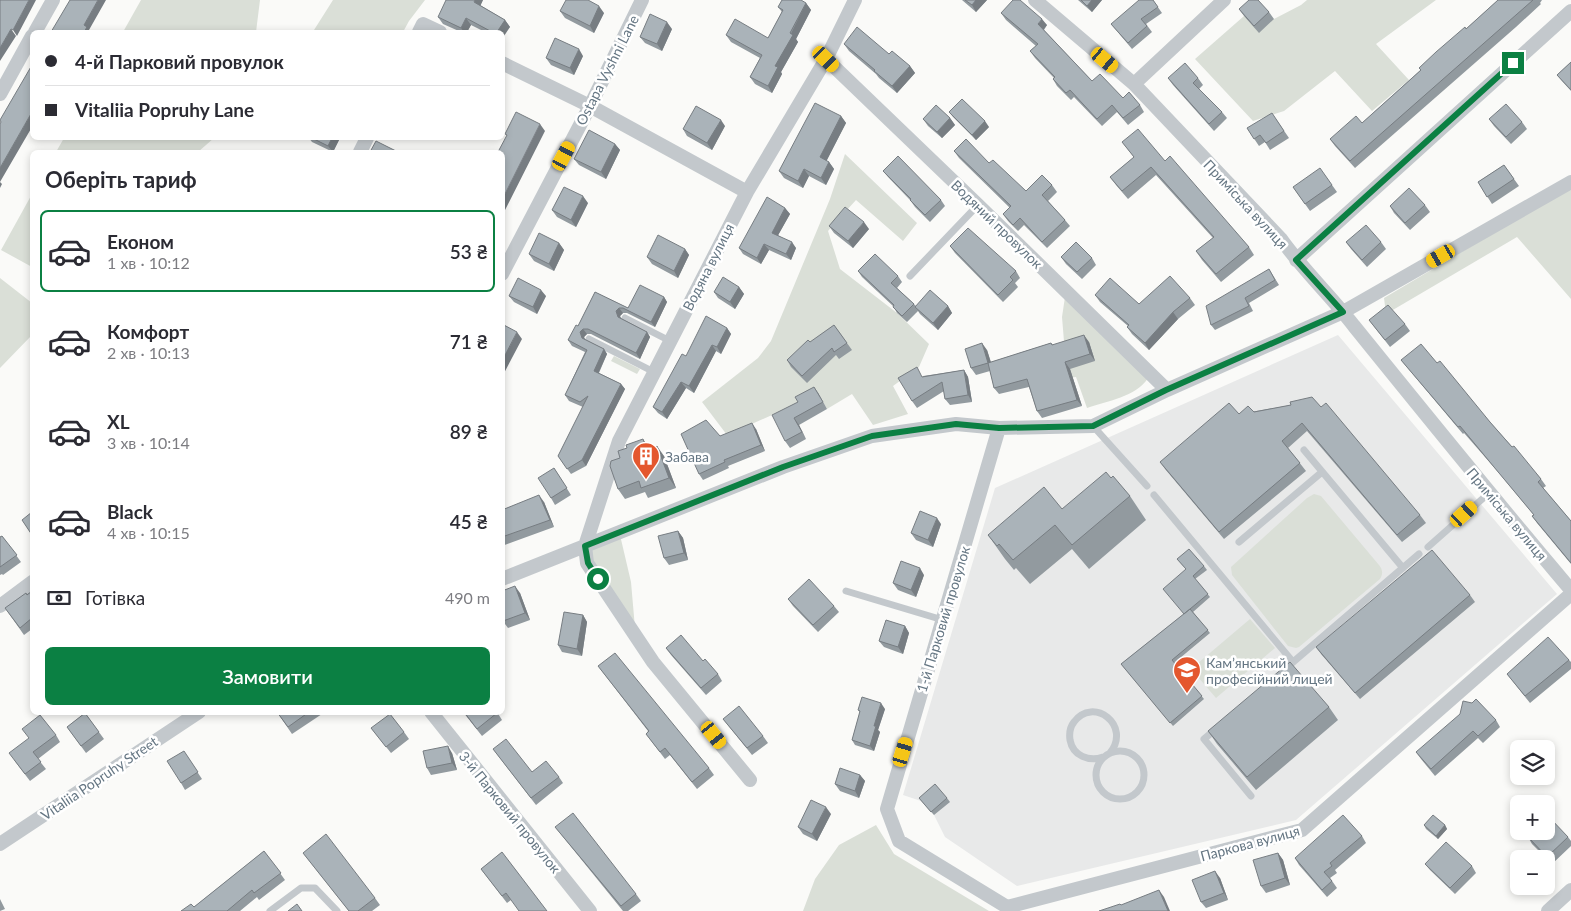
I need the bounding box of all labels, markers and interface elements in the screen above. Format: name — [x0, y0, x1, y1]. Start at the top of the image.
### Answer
street label: Ostapa Vyshni Lane — [572, 12, 642, 128]
car — [809, 43, 842, 75]
car — [1088, 45, 1121, 75]
text: 4-й Парковий провулок — [75, 50, 284, 73]
route end — [1502, 52, 1524, 74]
text: Vitaliia Popruhy Lane — [75, 98, 254, 121]
car — [550, 139, 577, 173]
street label: Приміська вулиця — [1200, 156, 1292, 252]
text: Оберіть тариф — [45, 166, 197, 193]
street label: Водяний провулок — [948, 176, 1047, 272]
street label: Водяна вулиця — [679, 221, 737, 313]
icon: car — [47, 229, 92, 274]
text: Економ — [107, 230, 174, 253]
text: 53 ₴ — [450, 240, 488, 263]
car — [1424, 242, 1457, 270]
text: 1 хв · 10:12 — [107, 253, 190, 272]
icon: car — [47, 319, 92, 364]
text: Комфорт — [107, 320, 189, 343]
text: 71 ₴ — [450, 330, 488, 353]
text: 2 хв · 10:13 — [107, 343, 190, 362]
icon: car — [47, 409, 92, 454]
text: XL — [107, 410, 130, 433]
text: 89 ₴ — [450, 420, 488, 443]
text: 3 хв · 10:14 — [107, 433, 190, 452]
building icon: Забава — [631, 441, 661, 480]
place label: Забава — [665, 448, 709, 465]
street label: Приміська вулиця — [1463, 464, 1551, 564]
car — [1447, 498, 1480, 530]
icon: car — [47, 499, 92, 544]
text: Black — [107, 500, 153, 523]
text: 45 ₴ — [450, 510, 488, 533]
text: 4 хв · 10:15 — [107, 523, 190, 542]
street label: 1-й Парковий провулок — [913, 543, 974, 694]
route start — [587, 568, 609, 590]
icon: cash — [45, 584, 73, 612]
text: Готівка — [85, 586, 145, 609]
text: 490 m — [445, 588, 490, 607]
button: Замовити — [45, 647, 490, 705]
place label: Кам’янський професійний лицей — [1206, 654, 1333, 687]
school or university icon: Кам’янський професійний лицей — [1172, 655, 1202, 694]
car — [698, 719, 729, 751]
street label: Vitaliia Popruhy Street — [37, 733, 161, 823]
car — [891, 735, 914, 769]
map controls — [1510, 740, 1555, 895]
button: layers — [1510, 740, 1555, 785]
street label: 3-й Парковий провулок — [456, 748, 565, 877]
button: + — [1510, 795, 1555, 840]
street label: Паркова вулиця — [1198, 822, 1302, 864]
button: − — [1510, 850, 1555, 895]

